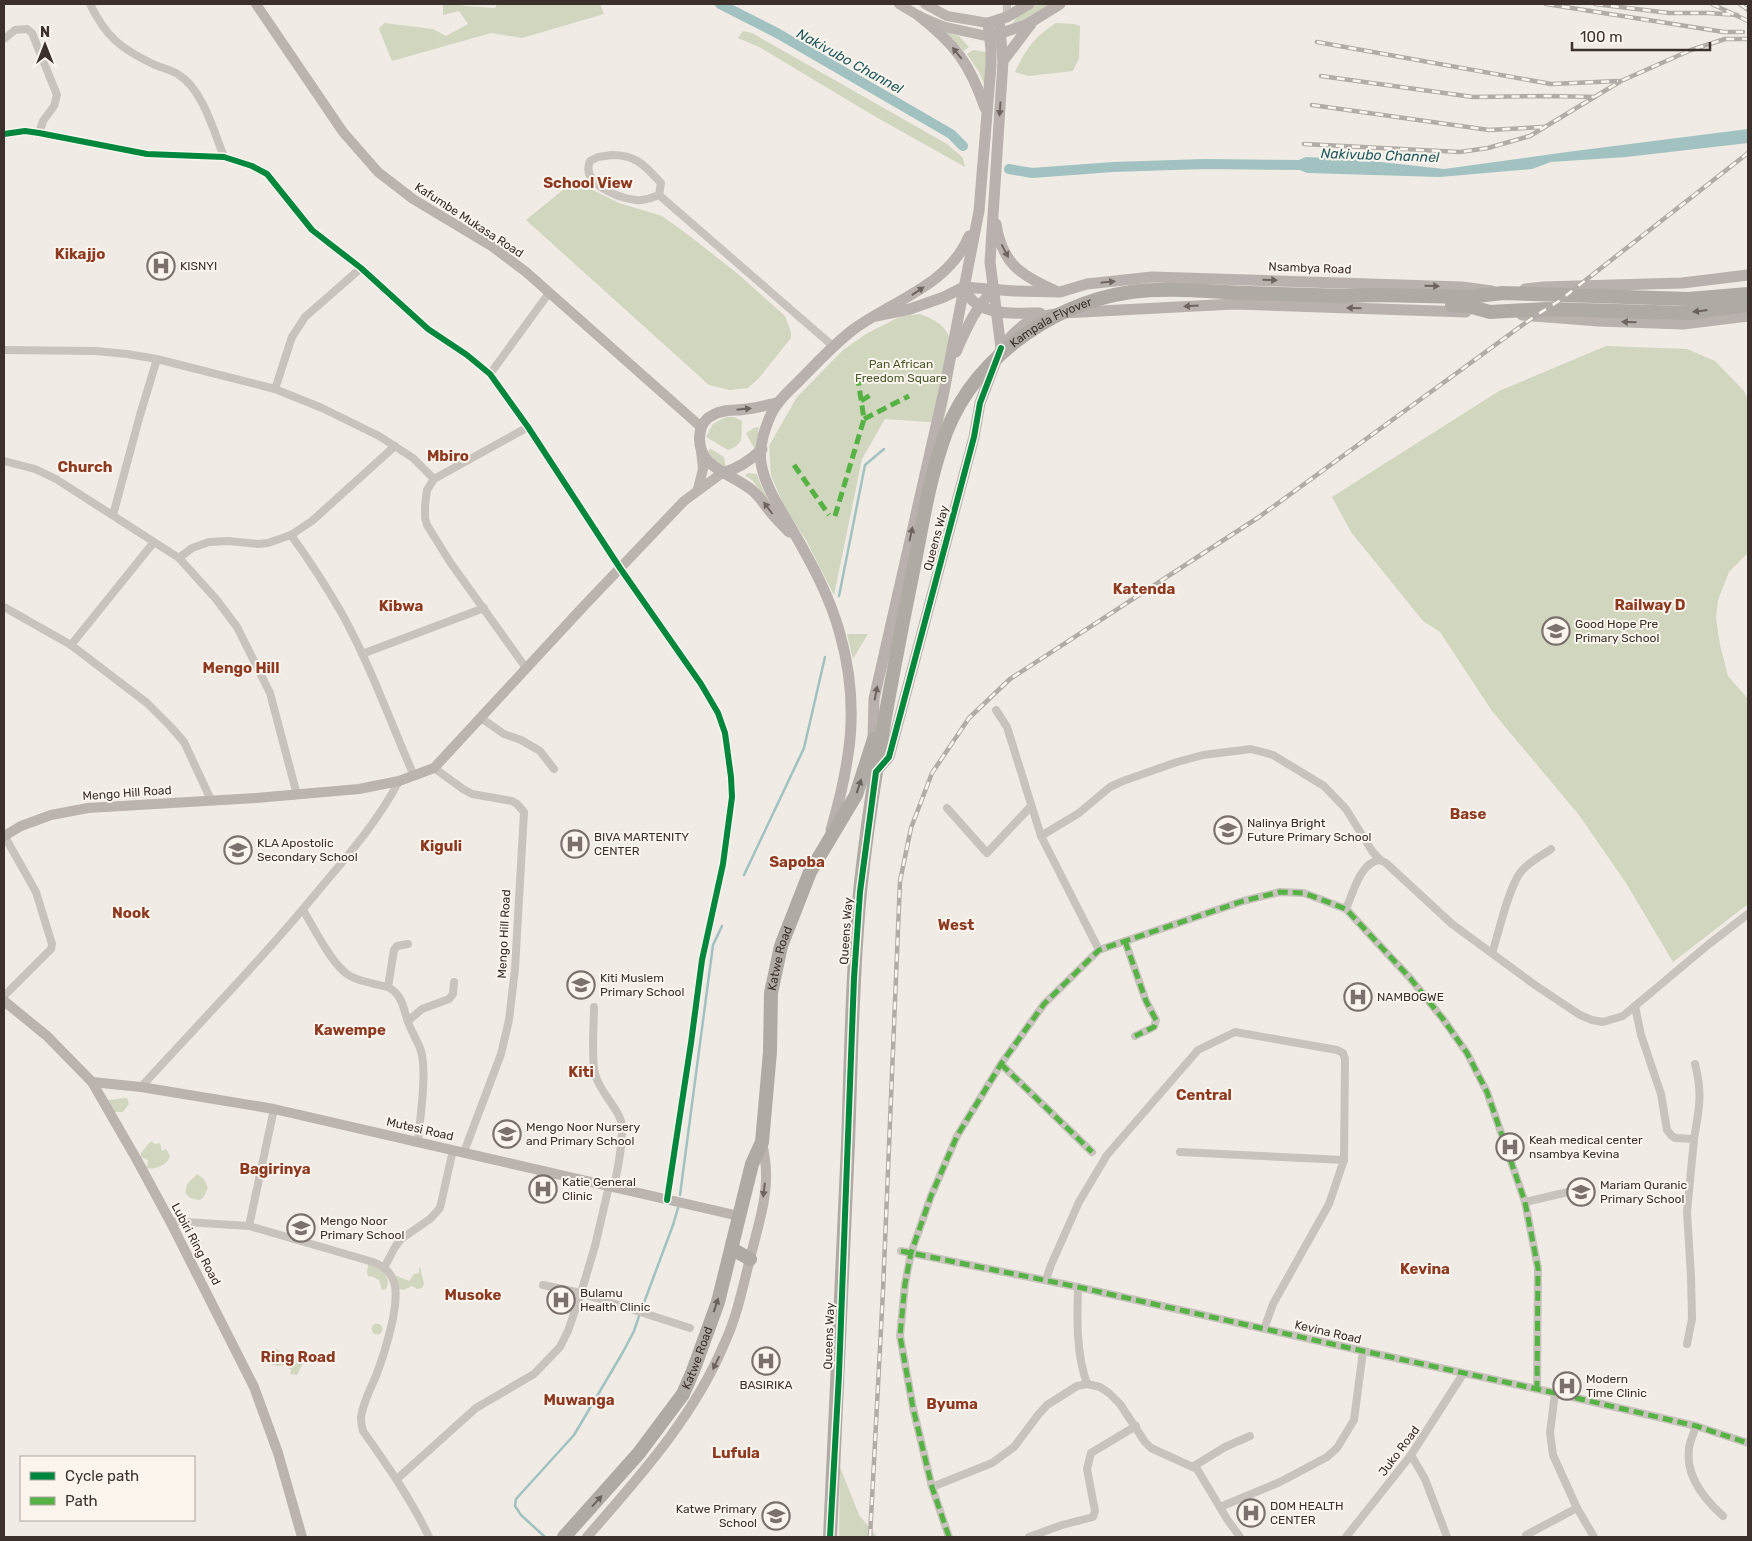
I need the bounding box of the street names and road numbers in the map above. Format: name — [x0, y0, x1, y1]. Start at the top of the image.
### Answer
street label: Kafumbe Mukasa Road — [412, 180, 526, 260]
street label: Nsambya Road — [1268, 260, 1352, 276]
street label: Kampala Flyover — [1007, 294, 1094, 350]
street label: Queens Way — [921, 503, 952, 572]
street label: Mengo Hill Road — [82, 783, 172, 803]
street label: Mengo Hill Road — [495, 889, 513, 979]
street label: Queens Way — [837, 897, 855, 965]
street label: Katwe Road — [765, 924, 795, 992]
street label: Mutesi Road — [385, 1114, 455, 1144]
street label: Lubiri Ring Road — [169, 1201, 223, 1287]
street label: Queens Way — [821, 1302, 837, 1370]
street label: Kevina Road — [1293, 1318, 1363, 1346]
street label: Katwe Road — [679, 1325, 715, 1391]
street label: Juko Road — [1376, 1423, 1422, 1479]

